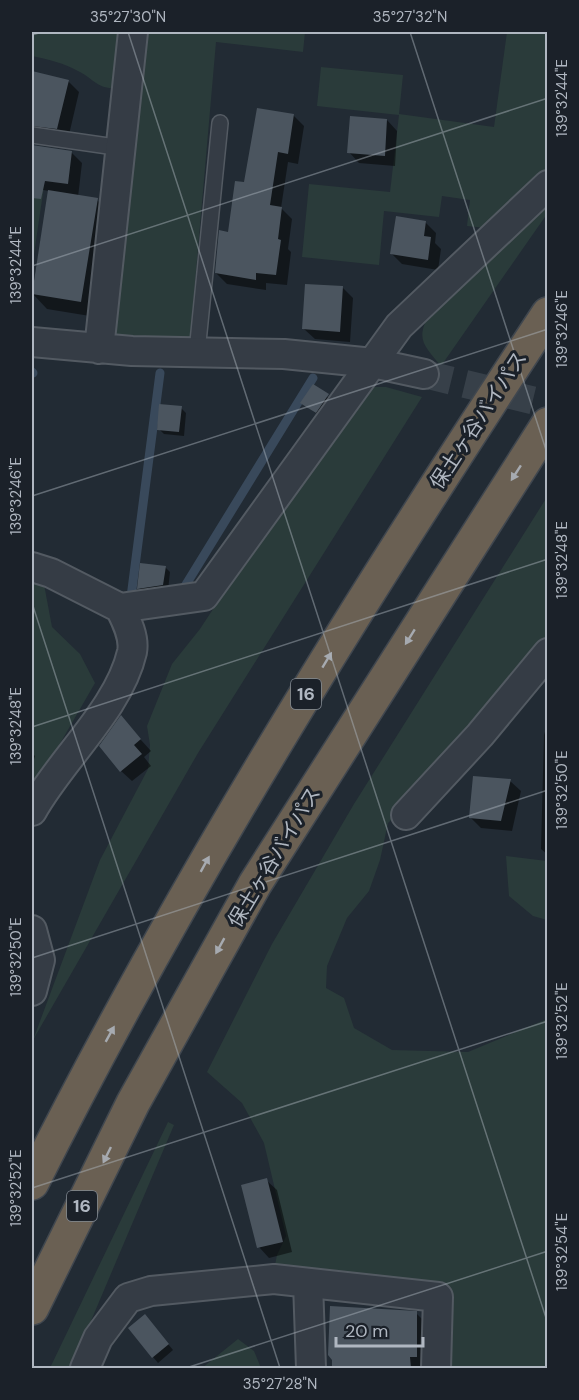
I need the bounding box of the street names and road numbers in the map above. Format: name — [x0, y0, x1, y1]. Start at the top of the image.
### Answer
street label: 保土ヶ谷バイパス — [424, 346, 532, 494]
road number: 16 — [291, 679, 321, 709]
street label: 保土ヶ谷バイパス — [222, 782, 326, 932]
road number: 16 — [67, 1191, 97, 1221]

